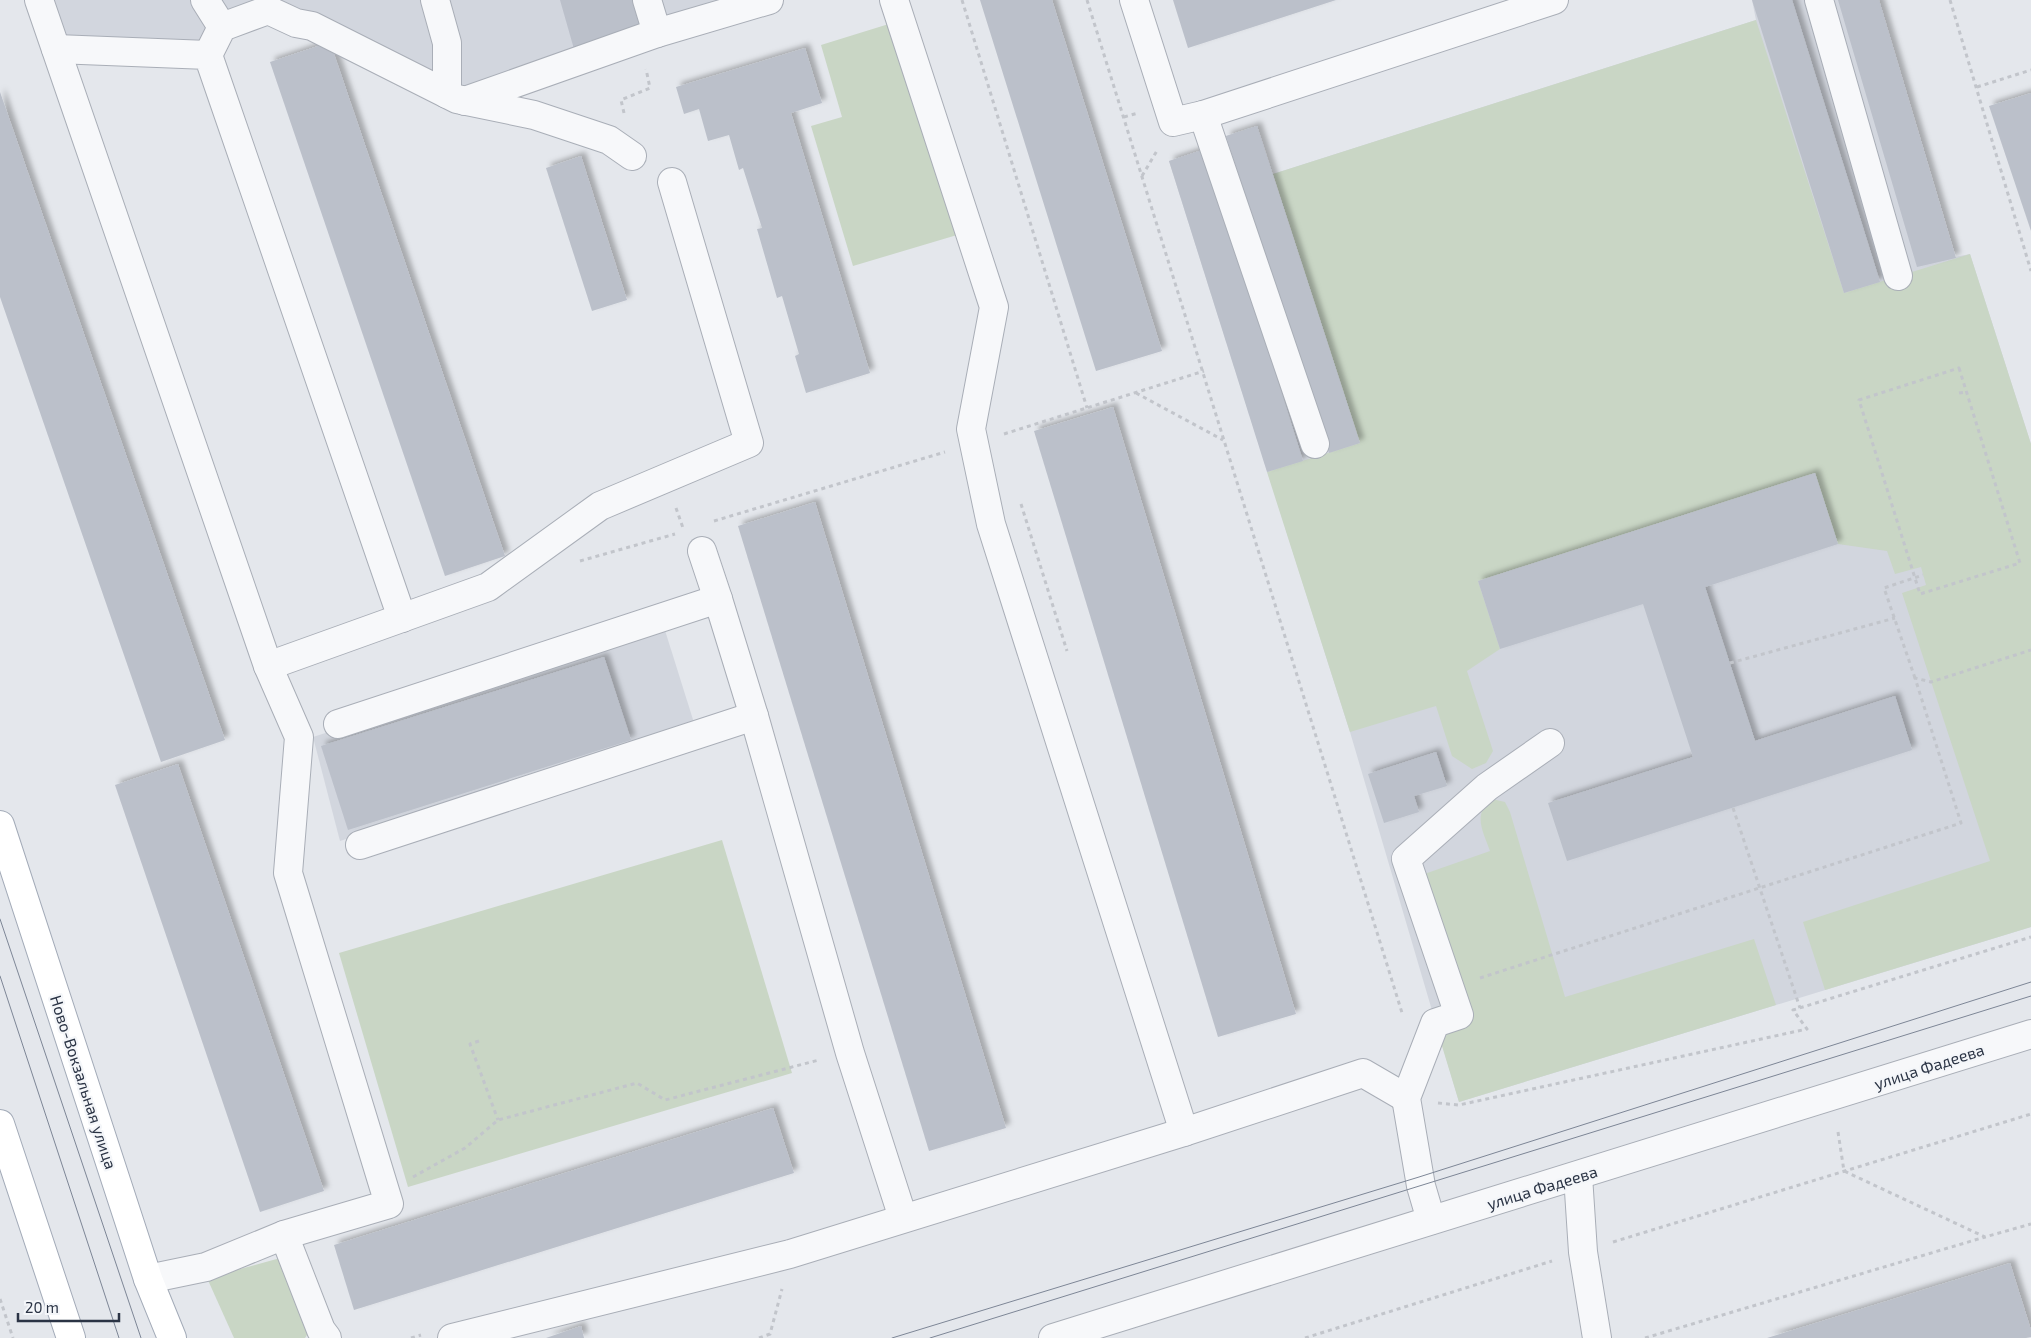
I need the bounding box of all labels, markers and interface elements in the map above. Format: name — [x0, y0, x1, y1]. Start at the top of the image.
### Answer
street label: Ново-Вокзальная улица — [46, 993, 121, 1172]
street label: улица Фадеева — [1872, 1039, 1987, 1094]
street label: улица Фадеева — [1484, 1161, 1600, 1214]
scale bar — [18, 1290, 119, 1322]
text: 20 m — [25, 1298, 59, 1316]

